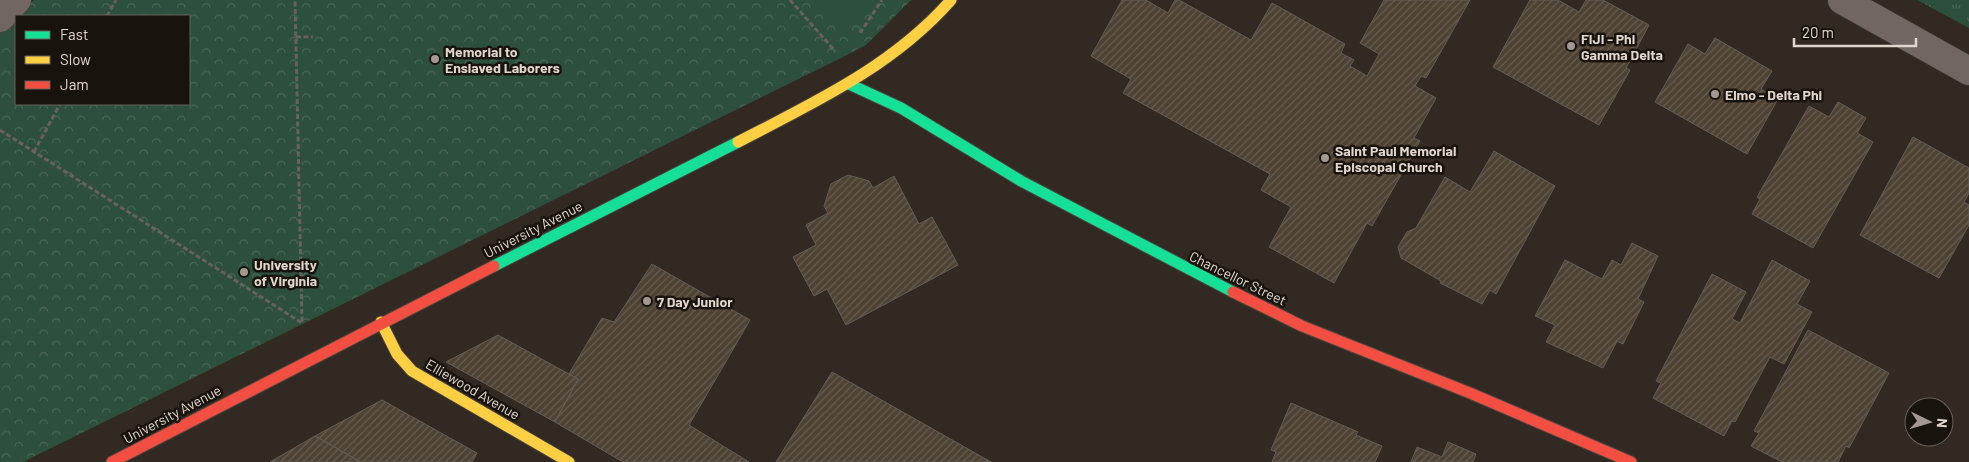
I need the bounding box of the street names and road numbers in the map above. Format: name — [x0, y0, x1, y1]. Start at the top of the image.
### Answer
street label: University Avenue — [481, 197, 585, 261]
street label: Chancellor Street — [1187, 247, 1289, 309]
street label: Elliewood Avenue — [423, 355, 523, 423]
street label: University Avenue — [120, 381, 224, 447]

